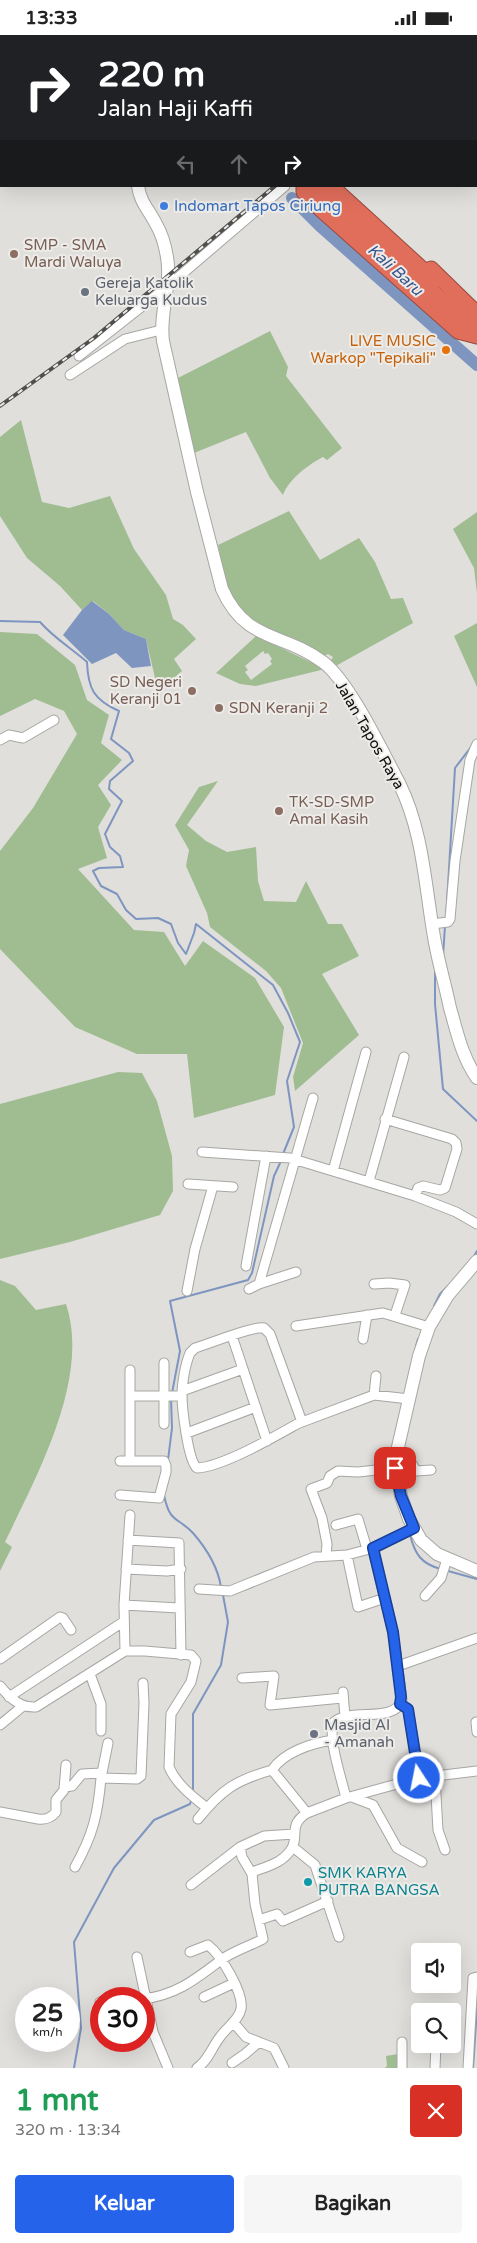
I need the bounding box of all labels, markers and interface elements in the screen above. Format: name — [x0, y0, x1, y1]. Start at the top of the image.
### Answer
text: 13:33 — [25, 7, 78, 29]
text: 220 m — [98, 54, 205, 96]
icon: right — [15, 55, 80, 120]
text: Jalan Haji Kaffi — [98, 96, 253, 122]
icon: left — [172, 150, 200, 178]
icon: ahead — [225, 150, 253, 178]
icon: right — [278, 150, 306, 178]
place label: Indomart Tapos Ciriung — [174, 197, 341, 215]
marker: Indomart Tapos Ciriung — [158, 200, 170, 212]
place label: SMP - SMA Mardi Waluya — [24, 236, 122, 271]
water label: Kali Baru — [363, 240, 428, 301]
marker: SMP - SMA Mardi Waluya — [8, 248, 20, 260]
place label: Gereja Katolik Keluarga Kudus — [95, 274, 207, 309]
marker: Gereja Katolik Keluarga Kudus — [79, 286, 91, 298]
place label: LIVE MUSIC Warkop "Tepikali" — [311, 332, 436, 367]
marker: LIVE MUSIC Warkop "Tepikali" — [440, 344, 452, 356]
place label: SD Negeri Keranji 01 — [110, 673, 182, 708]
street label: Jalan Tapos Raya — [332, 678, 408, 792]
marker: SD Negeri Keranji 01 — [186, 685, 198, 697]
place label: SDN Keranji 2 — [229, 699, 328, 717]
marker: SDN Keranji 2 — [213, 702, 225, 714]
place label: TK-SD-SMP Amal Kasih — [289, 793, 374, 828]
marker: TK-SD-SMP Amal Kasih — [273, 805, 285, 817]
pin — [374, 1447, 416, 1489]
icon: arrive — [381, 1454, 409, 1482]
place label: Masjid Al - Amanah — [324, 1716, 394, 1751]
marker: Masjid Al - Amanah — [308, 1728, 320, 1740]
position arrow — [392, 1751, 444, 1803]
place label: SMK KARYA PUTRA BANGSA — [318, 1864, 440, 1899]
marker: SMK KARYA PUTRA BANGSA — [302, 1876, 314, 1888]
map controls — [411, 1943, 461, 2053]
button: sound — [411, 1943, 461, 1993]
speed limit sign: 30 — [90, 1987, 155, 2052]
text: 25 — [32, 1998, 63, 2028]
button: search — [411, 2003, 461, 2053]
text: km/h — [32, 2025, 63, 2039]
text: 1 mnt — [15, 2082, 99, 2119]
button: close — [410, 2085, 462, 2137]
text: 320 m · 13:34 — [15, 2120, 121, 2140]
button: Keluar — [15, 2175, 234, 2233]
button: Bagikan — [244, 2175, 462, 2233]

